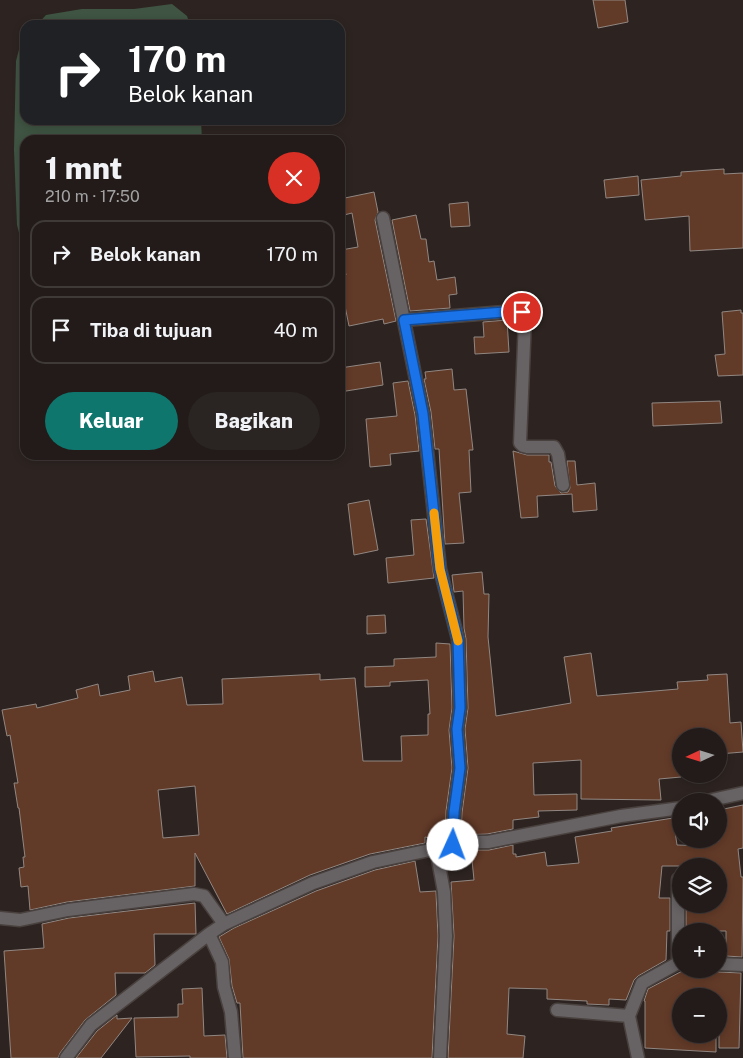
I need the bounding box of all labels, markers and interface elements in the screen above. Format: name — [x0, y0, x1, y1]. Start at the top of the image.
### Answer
text: 170 m — [128, 39, 226, 80]
icon: right — [45, 40, 110, 105]
text: Belok kanan — [128, 81, 253, 107]
text: 1 mnt — [45, 150, 122, 186]
button: close — [268, 152, 320, 204]
text: 210 m · 17:50 — [45, 187, 140, 206]
icon: right — [47, 240, 75, 268]
text: Belok kanan — [90, 243, 201, 265]
text: 170 m — [267, 243, 318, 265]
pin — [501, 291, 543, 333]
icon: arrive — [508, 298, 536, 326]
icon: arrive — [47, 316, 75, 344]
text: Tiba di tujuan — [90, 319, 212, 341]
text: 40 m — [273, 319, 318, 341]
button: Keluar — [45, 392, 178, 450]
button: Bagikan — [188, 392, 320, 450]
north arrow — [672, 728, 728, 782]
map controls — [672, 728, 727, 1043]
button: sound — [672, 793, 727, 848]
position arrow — [426, 818, 478, 870]
button: layers — [672, 858, 727, 913]
button: + — [672, 923, 727, 978]
button: − — [672, 988, 727, 1043]

